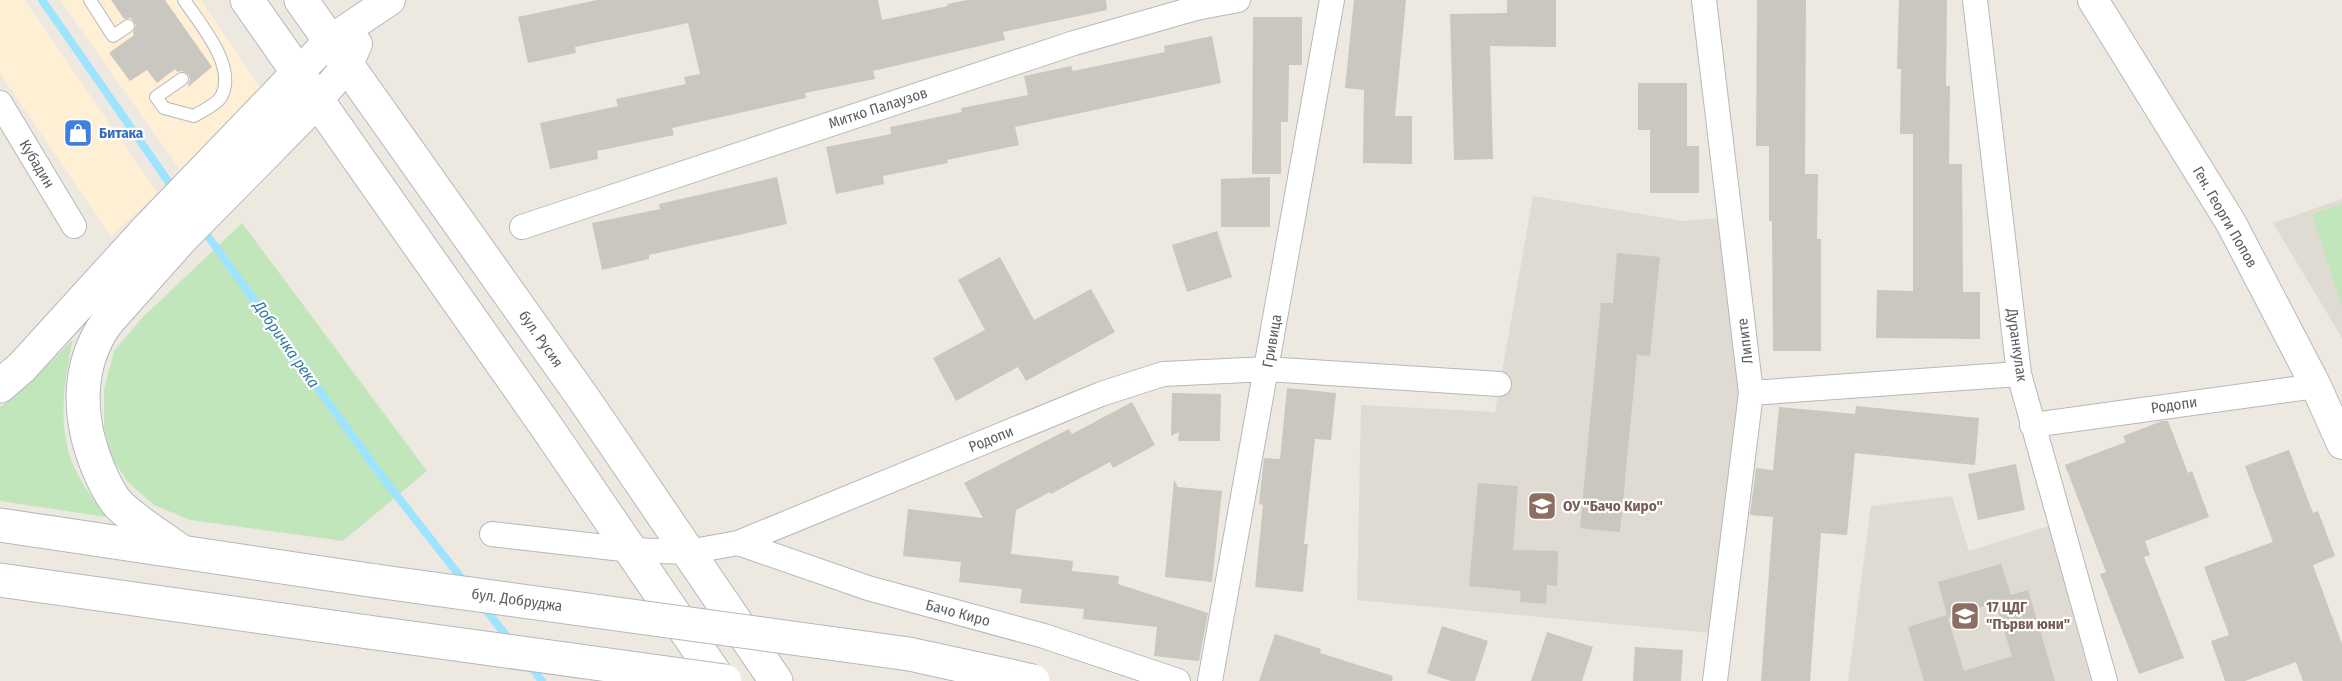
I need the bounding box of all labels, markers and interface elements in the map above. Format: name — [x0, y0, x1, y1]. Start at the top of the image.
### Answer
street label: Митко Палаузов — [826, 84, 930, 132]
shop icon: Битака — [62, 117, 94, 149]
place label: Битака — [99, 124, 144, 142]
street label: Кубадин — [16, 137, 58, 191]
street label: Ген. Георги Попов — [2189, 163, 2261, 271]
water label: Добричка река — [248, 296, 324, 391]
street label: Дуранкулак — [2003, 306, 2031, 383]
street label: бул. Русия — [515, 307, 567, 371]
street label: Гривица — [1258, 313, 1286, 369]
street label: Липите — [1733, 317, 1757, 365]
street label: Родопи — [2150, 393, 2198, 417]
street label: Родопи — [966, 422, 1016, 456]
school or university icon: ОУ "Бачо Киро" — [1526, 490, 1558, 522]
place label: ОУ "Бачо Киро" — [1563, 497, 1663, 515]
street label: бул. Добруджа — [470, 585, 564, 615]
street label: Бачо Киро — [924, 596, 992, 630]
place label: 17 ЦДГ "Първи юни" — [1986, 598, 2070, 633]
school or university icon: 17 ЦДГ "Първи юни" — [1949, 600, 1981, 632]

